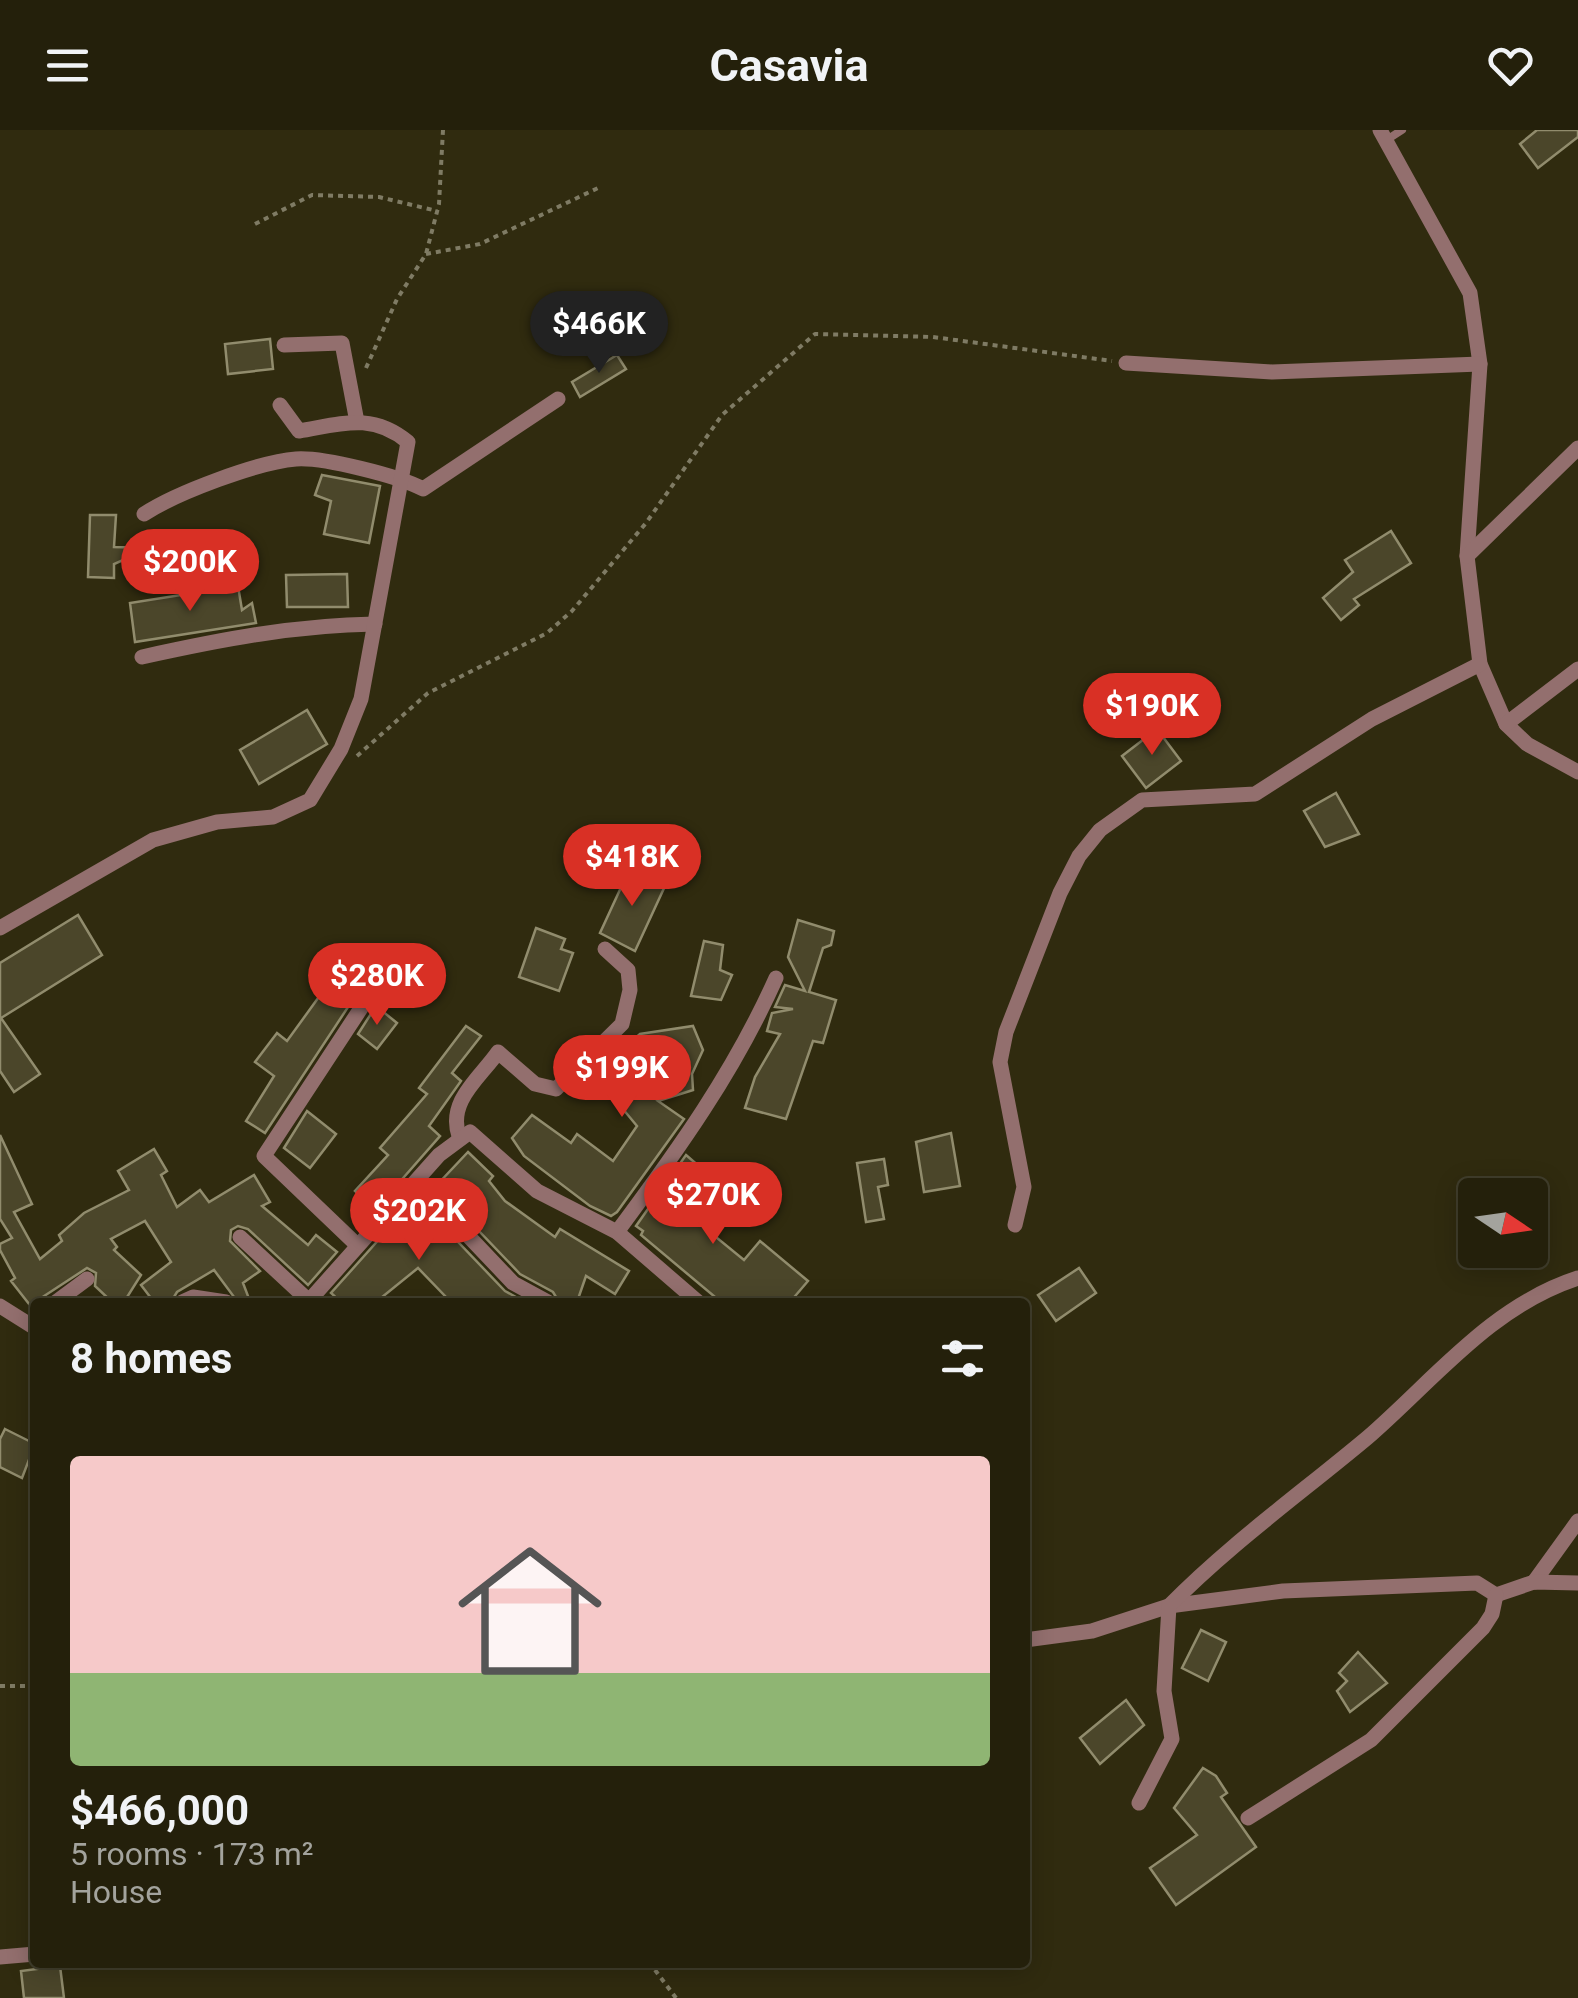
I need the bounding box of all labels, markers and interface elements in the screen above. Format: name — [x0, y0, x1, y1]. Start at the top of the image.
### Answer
icon: menu — [40, 38, 95, 93]
icon: heart — [1483, 38, 1538, 93]
text: Casavia — [709, 39, 869, 92]
pin: $466K — [529, 291, 669, 376]
text: $466K — [552, 304, 646, 342]
pin: $200K — [120, 529, 260, 614]
text: $200K — [143, 542, 237, 580]
pin: $190K — [1082, 673, 1222, 758]
text: $190K — [1105, 686, 1199, 724]
pin: $418K — [562, 824, 702, 909]
text: $418K — [585, 837, 679, 875]
pin: $280K — [307, 943, 447, 1028]
text: $280K — [330, 956, 424, 994]
pin: $199K — [552, 1035, 692, 1120]
text: $199K — [575, 1048, 669, 1086]
pin: $270K — [643, 1162, 783, 1247]
text: $270K — [666, 1175, 760, 1213]
pin: $202K — [349, 1178, 489, 1263]
north arrow — [1458, 1178, 1548, 1268]
map controls — [1458, 1178, 1548, 1268]
text: $202K — [372, 1191, 466, 1229]
icon: filters — [935, 1331, 990, 1386]
text: 8 homes — [70, 1334, 232, 1383]
icon: home — [440, 1521, 620, 1701]
text: $466,000 — [70, 1786, 249, 1835]
text: 5 rooms · 173 m² — [70, 1835, 313, 1873]
text: House — [70, 1873, 162, 1911]

